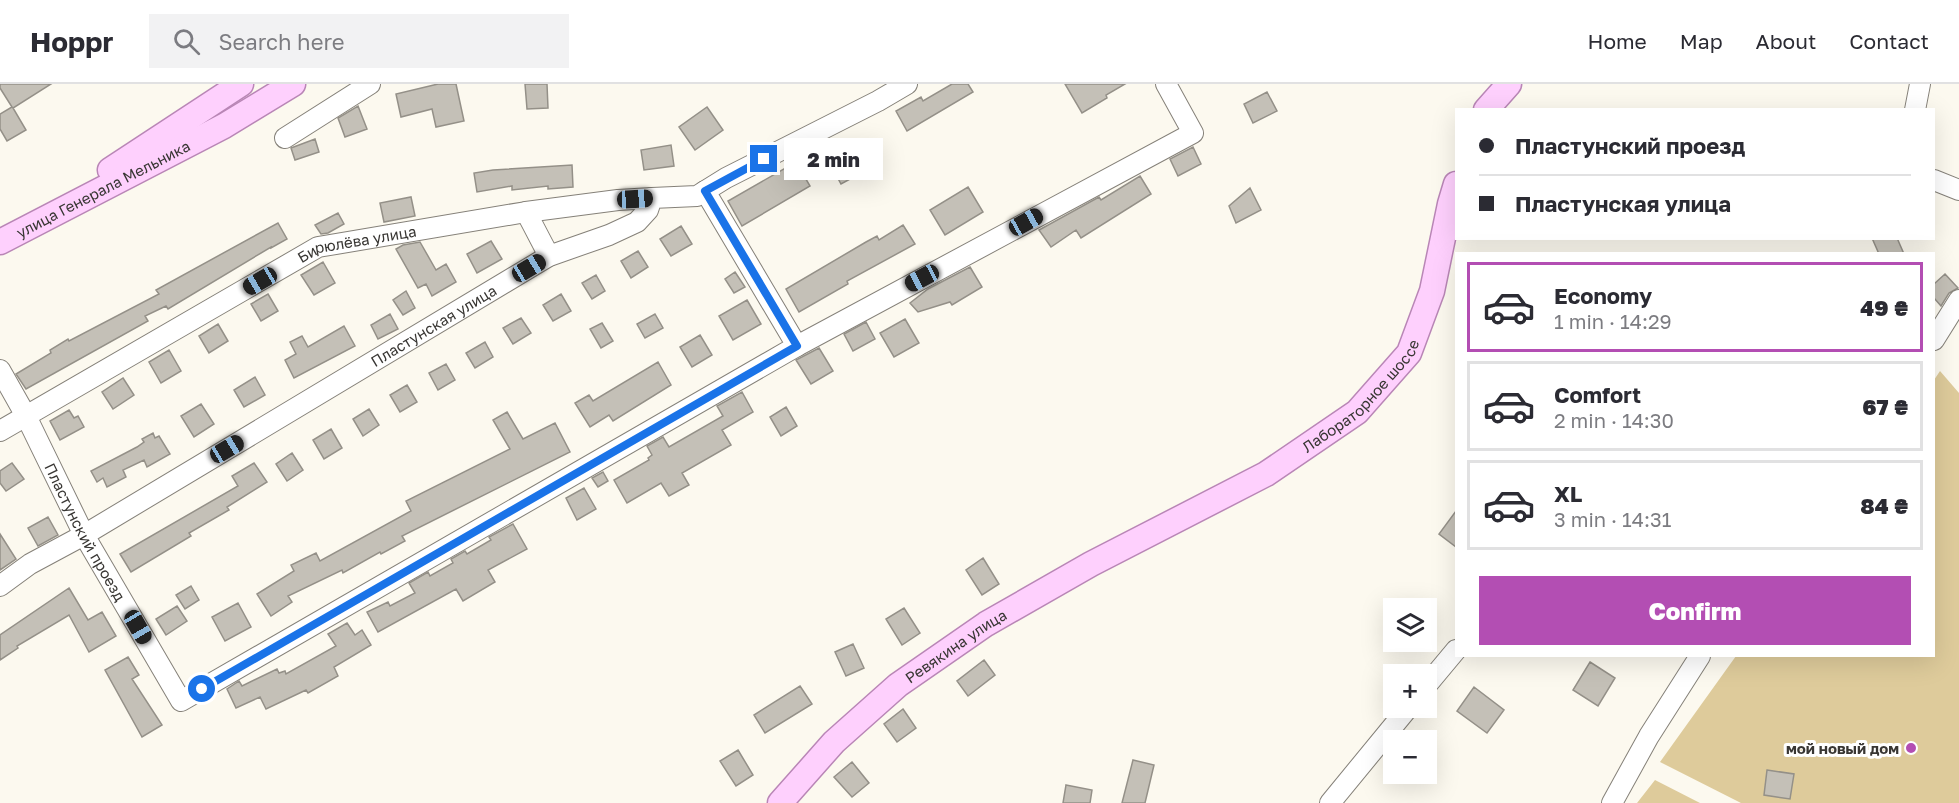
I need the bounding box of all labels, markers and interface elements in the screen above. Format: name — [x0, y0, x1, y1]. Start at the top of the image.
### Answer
search box — [149, 14, 569, 68]
text: Hoppr — [30, 25, 113, 58]
icon: search — [170, 25, 203, 58]
text: Search here — [218, 28, 345, 55]
text: Home — [1587, 28, 1647, 54]
text: Map — [1680, 28, 1723, 54]
text: About — [1756, 28, 1816, 54]
text: Contact — [1849, 28, 1929, 54]
text: Пластунский проезд — [1515, 132, 1745, 159]
street label: улица Генерала Мельника — [13, 136, 193, 241]
callout: 2 min — [785, 138, 884, 180]
route end — [750, 145, 777, 172]
text: 2 min — [807, 147, 860, 171]
car — [617, 189, 653, 209]
text: Пластунская улица — [1515, 190, 1731, 217]
car — [1006, 205, 1046, 239]
street label: Бирюлёва улица — [294, 222, 418, 266]
car — [509, 251, 549, 285]
car — [902, 262, 942, 294]
car — [240, 264, 280, 298]
icon: car — [1482, 280, 1536, 334]
street label: Пластунская улица — [367, 281, 500, 370]
text: Economy — [1554, 282, 1652, 309]
text: 49 ₴ — [1860, 294, 1908, 321]
text: 1 min · 14:29 — [1554, 309, 1672, 333]
street label: Лабораторное шоссе — [1299, 337, 1422, 456]
icon: car — [1482, 379, 1536, 433]
text: Comfort — [1554, 381, 1641, 408]
text: 67 ₴ — [1862, 393, 1908, 420]
text: 2 min · 14:30 — [1554, 408, 1674, 432]
car — [207, 432, 247, 466]
street label: Пластунский проезд — [41, 460, 129, 604]
icon: car — [1482, 478, 1536, 532]
text: XL — [1554, 480, 1582, 507]
text: 84 ₴ — [1860, 492, 1908, 519]
text: 3 min · 14:31 — [1554, 507, 1671, 531]
button: Confirm — [1479, 576, 1911, 645]
map controls — [1383, 598, 1437, 784]
button: layers — [1383, 598, 1437, 652]
street label: Ревякина улица — [902, 605, 1010, 686]
car — [121, 607, 155, 647]
button: + — [1383, 664, 1437, 718]
route start — [188, 675, 215, 702]
button: − — [1383, 730, 1437, 784]
place label: мой новый дом — [1786, 739, 1899, 757]
marker: мой новый дом — [1904, 741, 1918, 755]

